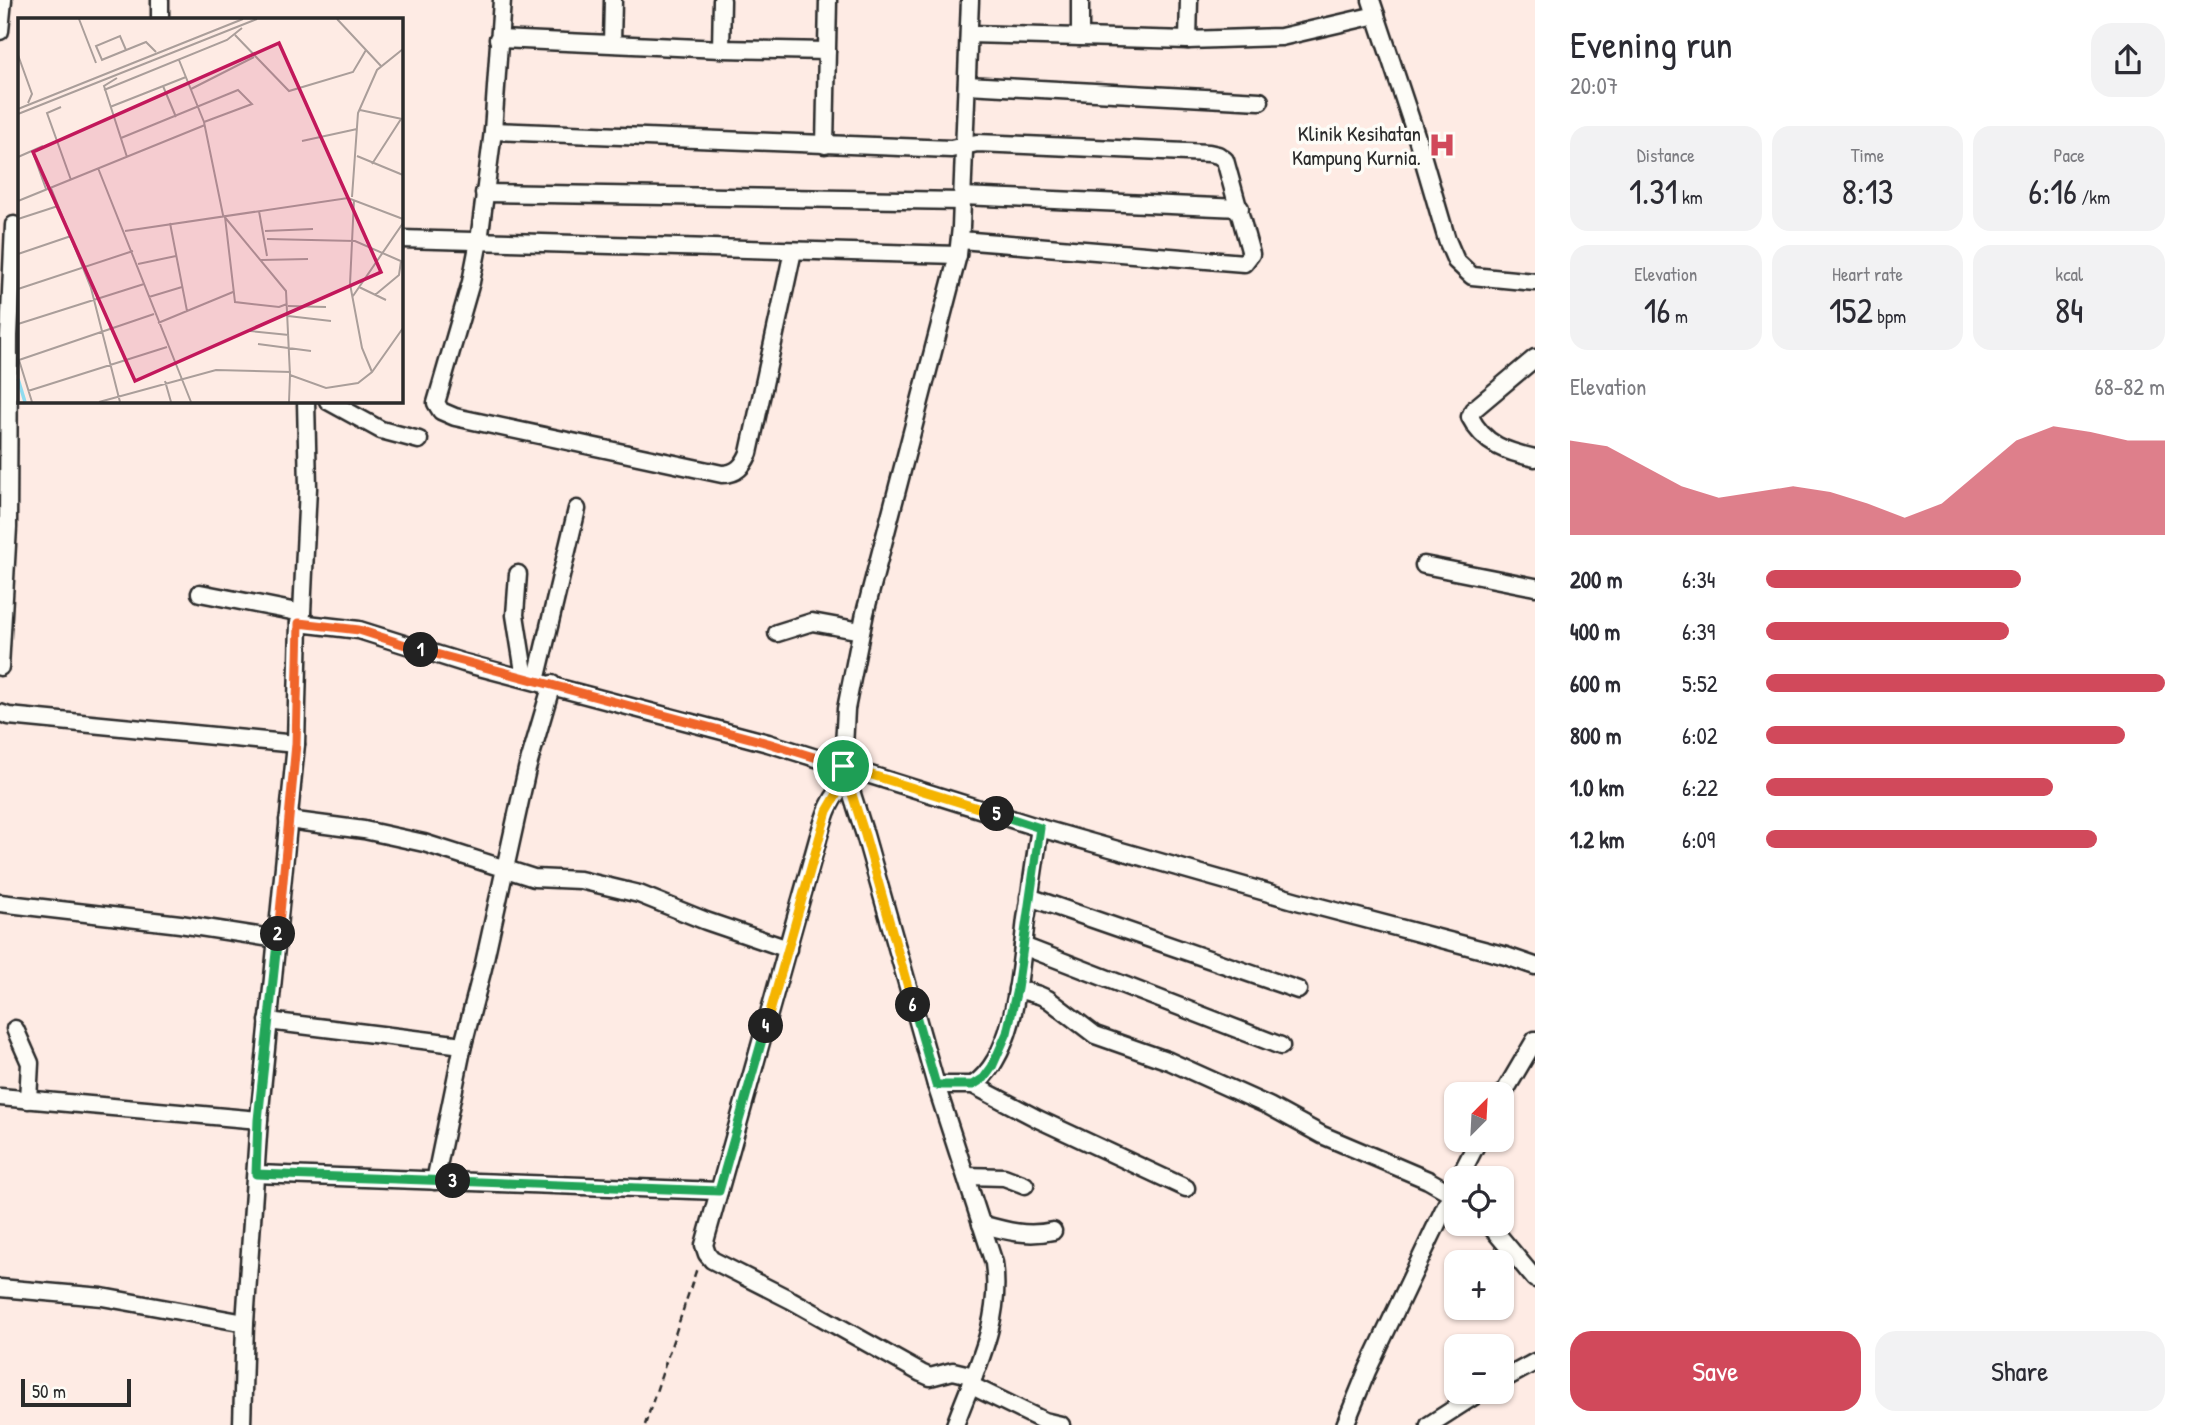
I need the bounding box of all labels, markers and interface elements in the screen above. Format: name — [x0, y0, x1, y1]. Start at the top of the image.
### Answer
inset map — [18, 18, 402, 402]
text: Evening run — [1570, 18, 1733, 70]
button: share — [2091, 23, 2165, 97]
text: 20:07 — [1570, 70, 1618, 101]
place label: Klinik Kesihatan Kampung Kurnia. — [1292, 119, 1421, 172]
hospital icon: Klinik Kesihatan Kampung Kurnia. — [1427, 130, 1457, 160]
text: Distance — [1637, 142, 1695, 168]
text: Time — [1851, 142, 1884, 168]
text: Pace — [2053, 142, 2085, 168]
text: 1.31 — [1629, 168, 1678, 215]
text: 8:13 — [1842, 168, 1893, 215]
text: 6:16 — [2028, 168, 2077, 215]
text: km — [1678, 184, 1703, 210]
text: /km — [2077, 184, 2110, 210]
text: Elevation — [1634, 261, 1697, 287]
text: Heart rate — [1832, 261, 1903, 287]
text: kcal — [2055, 261, 2083, 287]
text: 16 — [1644, 287, 1671, 334]
text: 152 — [1829, 287, 1873, 334]
text: 84 — [2055, 287, 2083, 334]
text: m — [1671, 303, 1688, 329]
text: bpm — [1873, 303, 1906, 329]
text: Elevation — [1570, 371, 1646, 402]
text: 68–82 m — [2095, 371, 2165, 402]
text: 200 m — [1570, 564, 1622, 595]
text: 6:34 — [1682, 564, 1715, 595]
text: 400 m — [1570, 616, 1620, 647]
text: 6:39 — [1682, 616, 1715, 647]
pin: 1 — [404, 632, 438, 668]
text: 1 — [417, 636, 424, 662]
text: 600 m — [1570, 668, 1621, 699]
text: 5:52 — [1682, 668, 1718, 699]
text: 800 m — [1570, 720, 1622, 751]
text: 6:02 — [1682, 720, 1718, 751]
pin — [813, 736, 873, 796]
icon: arrive — [824, 747, 862, 785]
text: 1.0 km — [1570, 772, 1624, 803]
text: 6:22 — [1682, 772, 1718, 803]
pin: 5 — [979, 796, 1014, 832]
text: 5 — [992, 800, 1001, 826]
text: 1.2 km — [1570, 824, 1625, 855]
text: 6:09 — [1682, 824, 1715, 855]
pin: 2 — [260, 916, 296, 951]
text: 2 — [273, 920, 282, 946]
pin: 6 — [895, 988, 930, 1023]
text: 6 — [909, 991, 916, 1017]
pin: 4 — [748, 1009, 784, 1044]
text: 4 — [762, 1012, 769, 1038]
north arrow — [1444, 1082, 1514, 1152]
map controls — [1444, 1082, 1514, 1404]
pin: 3 — [435, 1164, 470, 1198]
button: locate — [1444, 1166, 1514, 1236]
text: 3 — [448, 1167, 457, 1193]
button: + — [1444, 1250, 1514, 1320]
button: Save — [1570, 1331, 1861, 1411]
button: Share — [1875, 1331, 2165, 1411]
button: − — [1444, 1334, 1514, 1404]
scale bar — [21, 1376, 131, 1408]
text: 50 m — [32, 1378, 66, 1404]

